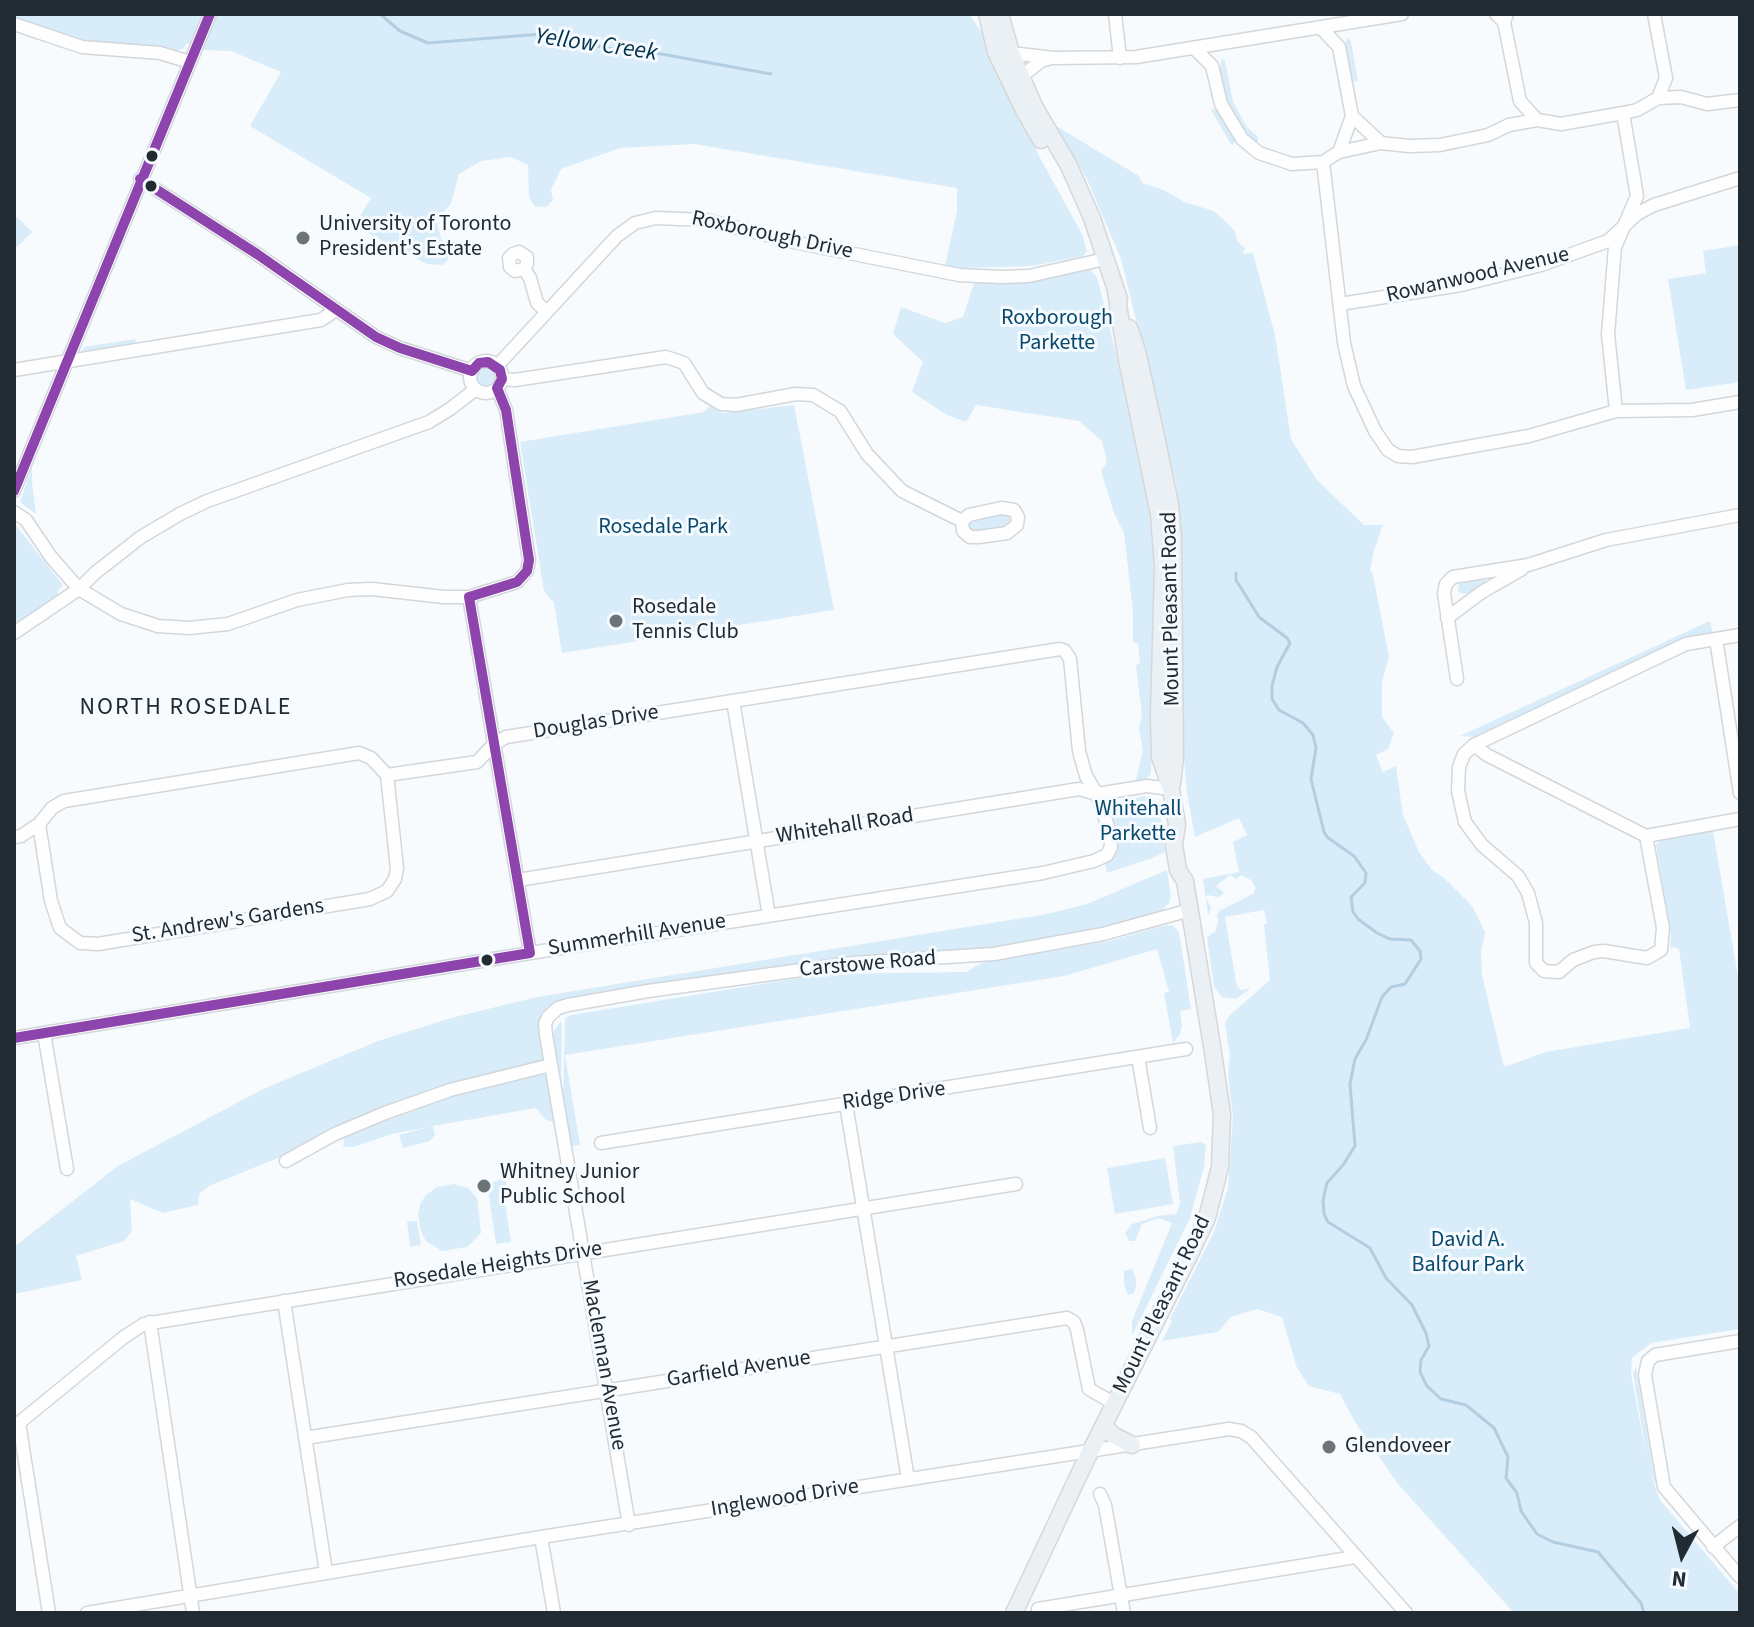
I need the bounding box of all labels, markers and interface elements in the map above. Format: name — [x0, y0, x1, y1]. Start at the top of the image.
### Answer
water label: Yellow Creek — [533, 23, 659, 69]
unlabelled marker — [144, 148, 160, 164]
unlabelled marker — [143, 178, 159, 194]
street label: Roxborough Drive — [689, 206, 855, 266]
place label: University of Toronto President's Estate — [319, 212, 511, 264]
marker: University of Toronto President's Estate — [294, 229, 312, 247]
street label: Rowanwood Avenue — [1384, 242, 1572, 310]
park label: Roxborough Parkette — [1001, 306, 1113, 358]
street label: Mount Pleasant Road — [1157, 511, 1187, 707]
park label: Rosedale Park — [598, 515, 728, 541]
place label: Rosedale Tennis Club — [632, 595, 739, 646]
marker: Rosedale Tennis Club — [607, 612, 625, 630]
district label: NORTH ROSEDALE — [79, 695, 293, 723]
street label: Douglas Drive — [531, 700, 661, 746]
park label: Whitehall Parkette — [1095, 797, 1181, 848]
street label: Whitehall Road — [774, 803, 916, 851]
street label: St. Andrew's Gardens — [130, 894, 326, 950]
street label: Summerhill Avenue — [546, 909, 728, 963]
street label: Carstowe Road — [798, 946, 938, 984]
unlabelled marker — [479, 952, 495, 968]
street label: Ridge Drive — [841, 1077, 947, 1117]
place label: Whitney Junior Public School — [500, 1160, 639, 1212]
marker: Whitney Junior Public School — [475, 1177, 493, 1195]
street label: Mount Pleasant Road — [1108, 1212, 1218, 1398]
park label: David A. Balfour Park — [1412, 1228, 1524, 1280]
street label: Rosedale Heights Drive — [392, 1236, 604, 1296]
street label: Maclennan Avenue — [575, 1278, 631, 1452]
street label: Garfield Avenue — [665, 1346, 813, 1394]
place label: Glendoveer — [1345, 1434, 1451, 1460]
marker: Glendoveer — [1320, 1438, 1338, 1456]
street label: Inglewood Drive — [709, 1474, 861, 1524]
north arrow — [1642, 1515, 1722, 1595]
text: N — [1670, 1562, 1688, 1596]

